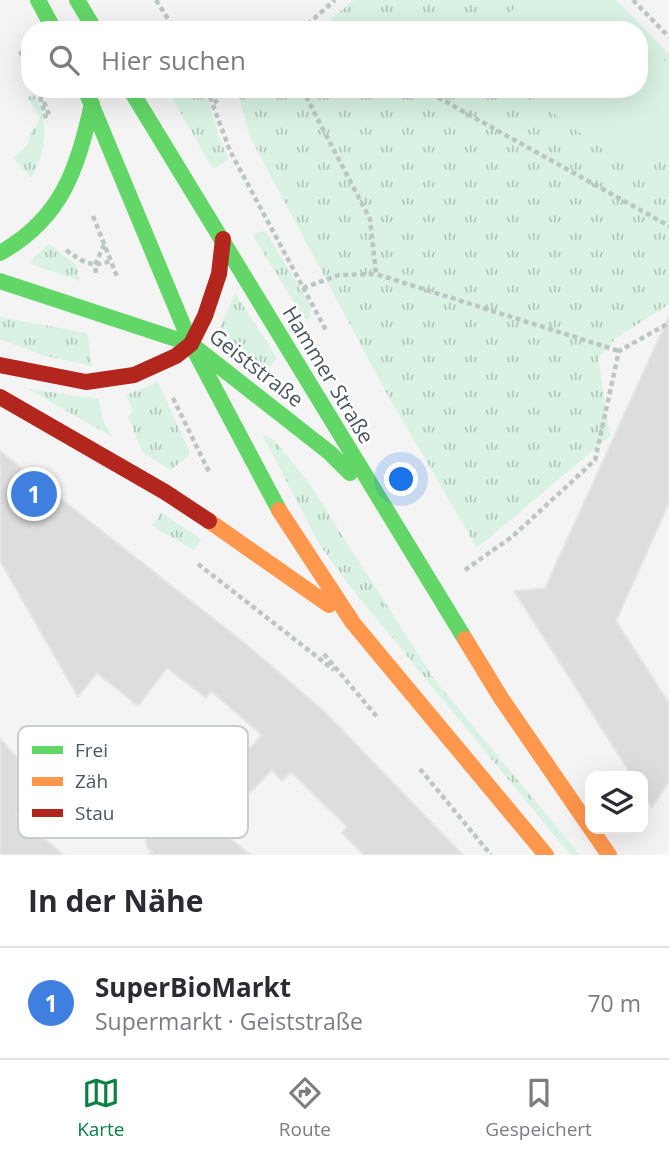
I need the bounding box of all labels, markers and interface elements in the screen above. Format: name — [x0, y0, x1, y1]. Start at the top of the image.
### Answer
search box — [21, 21, 648, 98]
icon: search — [45, 41, 83, 79]
text: Hier suchen — [101, 42, 246, 78]
street label: Hammer Straße — [277, 300, 381, 449]
street label: Geiststraße — [204, 322, 310, 413]
your location — [384, 462, 418, 496]
pin: 1 — [11, 468, 57, 520]
legend — [18, 726, 248, 838]
text: Frei — [75, 737, 108, 763]
text: Zäh — [75, 768, 108, 794]
map controls — [585, 771, 648, 834]
button: layers — [585, 771, 648, 834]
text: Stau — [75, 800, 114, 826]
text: In der Nähe — [28, 880, 204, 921]
text: SuperBioMarkt — [95, 969, 291, 1005]
text: 1 — [44, 987, 58, 1019]
text: 70 m — [587, 987, 641, 1019]
text: Supermarkt · Geiststraße — [95, 1005, 363, 1037]
tab: Karte — [77, 1074, 125, 1142]
tab: Route — [279, 1074, 331, 1142]
tab: Gespeichert — [485, 1074, 592, 1142]

